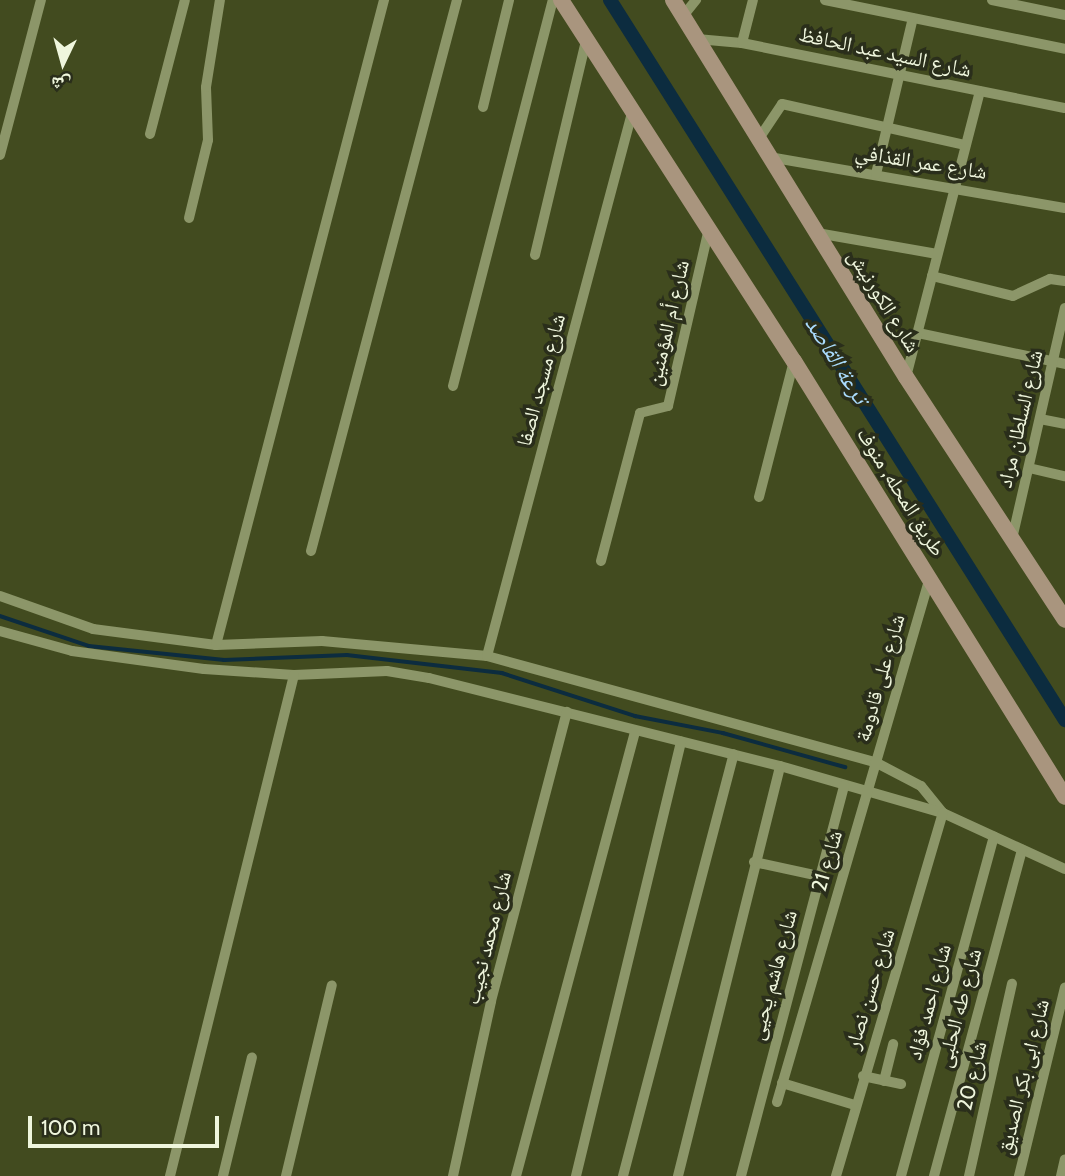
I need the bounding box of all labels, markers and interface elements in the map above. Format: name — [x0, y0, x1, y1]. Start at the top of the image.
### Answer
street label: شارع السيد عبد الحافظ — [797, 21, 973, 83]
north arrow — [28, 28, 98, 98]
text: ش — [50, 72, 72, 97]
street label: شارع عمر القذافي — [853, 139, 989, 185]
street label: شارع الكورنيش — [842, 245, 926, 357]
street label: شارع أم المؤمنين — [641, 258, 695, 388]
street label: شارع مسجد الصفا — [511, 311, 571, 449]
water label: ترعة القاصد — [799, 311, 875, 409]
street label: شارع السلطان مراد — [992, 348, 1048, 490]
street label: طريق المحله, منوف — [851, 423, 951, 561]
street label: شارع على قادومة — [850, 611, 910, 745]
street label: شارع 21 — [806, 827, 848, 895]
street label: شارع محمد نجيب — [459, 869, 517, 1007]
street label: شارع هاشم يحيى — [744, 907, 802, 1043]
street label: شارع حسن نصار — [840, 926, 900, 1052]
street label: شارع احمد فؤاد — [901, 941, 957, 1063]
street label: شارع طه الحلبى — [931, 946, 987, 1070]
street label: شارع ابى بكر الصديق — [991, 997, 1055, 1157]
street label: شارع 20 — [952, 1039, 992, 1113]
scale bar — [32, 1102, 222, 1146]
text: 100 m — [41, 1115, 100, 1140]

